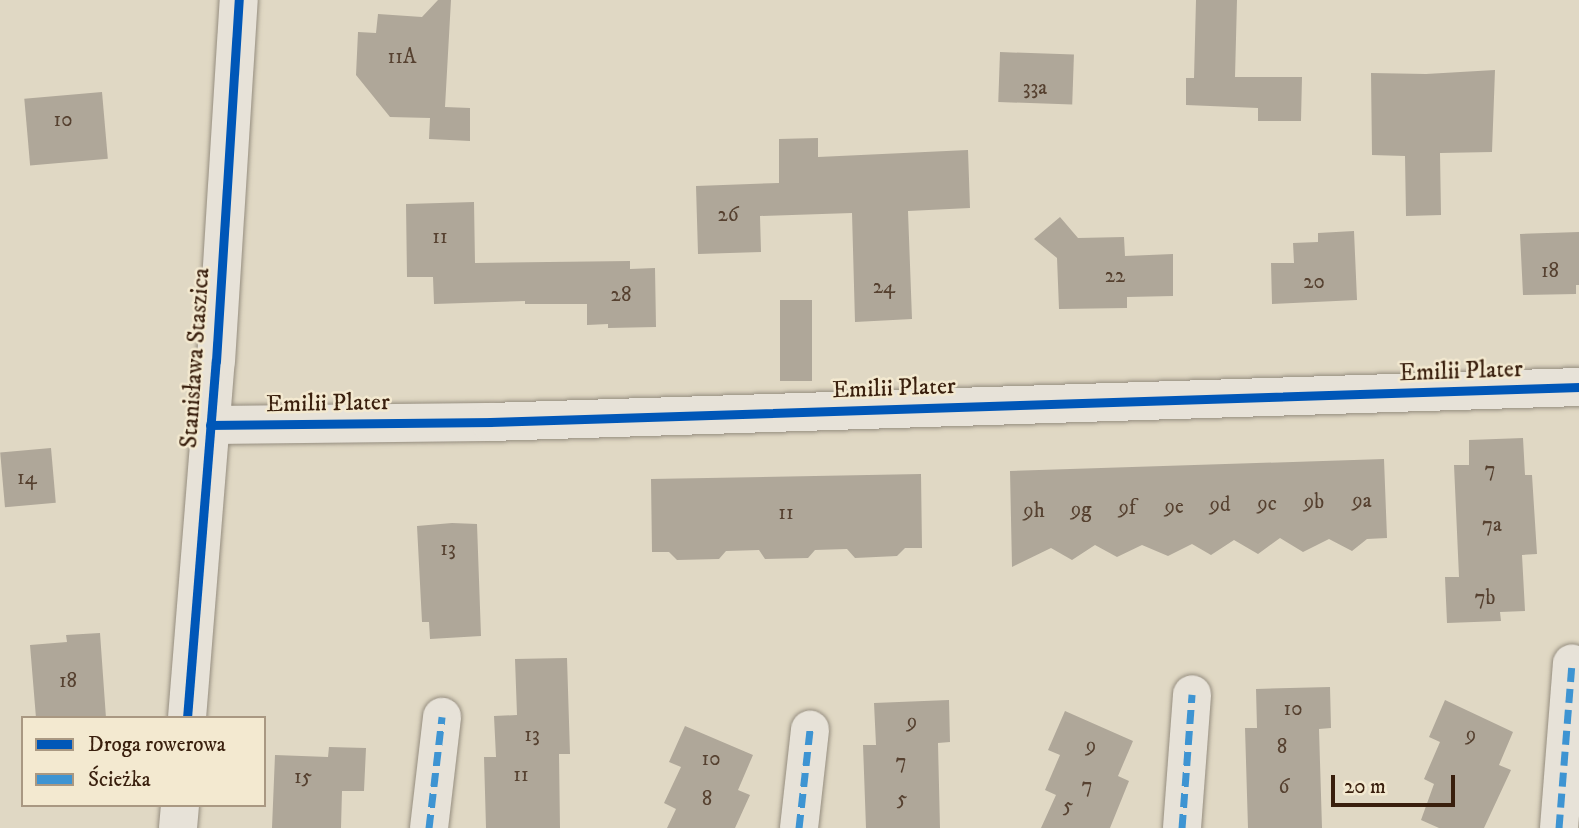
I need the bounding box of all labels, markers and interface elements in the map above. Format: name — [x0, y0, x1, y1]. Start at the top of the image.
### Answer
house number: 11A — [388, 44, 416, 70]
house number: 33a — [1023, 75, 1047, 101]
house number: 10 — [54, 107, 72, 133]
house number: 26 — [717, 202, 739, 228]
house number: 11 — [432, 224, 448, 250]
house number: 18 — [1541, 258, 1559, 284]
house number: 22 — [1105, 263, 1125, 289]
street label: Stanisława Staszica — [175, 267, 217, 449]
house number: 20 — [1303, 269, 1325, 295]
house number: 24 — [873, 274, 895, 300]
house number: 28 — [611, 282, 631, 308]
street label: Emilii Plater — [1399, 355, 1523, 389]
street label: Emilii Plater — [832, 372, 956, 406]
street label: Emilii Plater — [266, 389, 390, 419]
house number: 7 — [1484, 457, 1496, 483]
house number: 14 — [17, 465, 37, 491]
house number: 9a — [1352, 488, 1372, 514]
house number: 9b — [1304, 489, 1324, 515]
house number: 9c — [1257, 491, 1277, 517]
house number: 9d — [1210, 492, 1230, 518]
house number: 9e — [1164, 494, 1184, 520]
house number: 9f — [1118, 495, 1136, 521]
house number: 9g — [1071, 497, 1091, 523]
house number: 9h — [1023, 498, 1045, 524]
house number: 11 — [778, 500, 794, 526]
house number: 7a — [1482, 512, 1502, 538]
house number: 13 — [440, 536, 456, 562]
house number: 7b — [1475, 585, 1495, 611]
house number: 18 — [59, 668, 77, 694]
house number: 10 — [1284, 696, 1302, 722]
house number: 9 — [907, 709, 917, 735]
legend — [21, 716, 266, 807]
house number: 13 — [524, 722, 540, 748]
house number: 9 — [1466, 722, 1476, 748]
text: Droga rowerowa — [88, 732, 226, 758]
house number: 9 — [1086, 733, 1096, 759]
house number: 8 — [1277, 734, 1287, 760]
house number: 10 — [702, 746, 720, 772]
house number: 7 — [895, 749, 907, 775]
house number: 11 — [513, 762, 529, 788]
scale bar — [1334, 762, 1458, 806]
house number: 15 — [294, 764, 312, 790]
text: Ścieżka — [88, 767, 151, 793]
house number: 7 — [1081, 773, 1093, 799]
house number: 6 — [1279, 774, 1289, 800]
text: 20 m — [1344, 774, 1386, 800]
house number: 8 — [702, 786, 712, 812]
house number: 5 — [897, 786, 907, 812]
house number: 5 — [1063, 793, 1073, 819]

